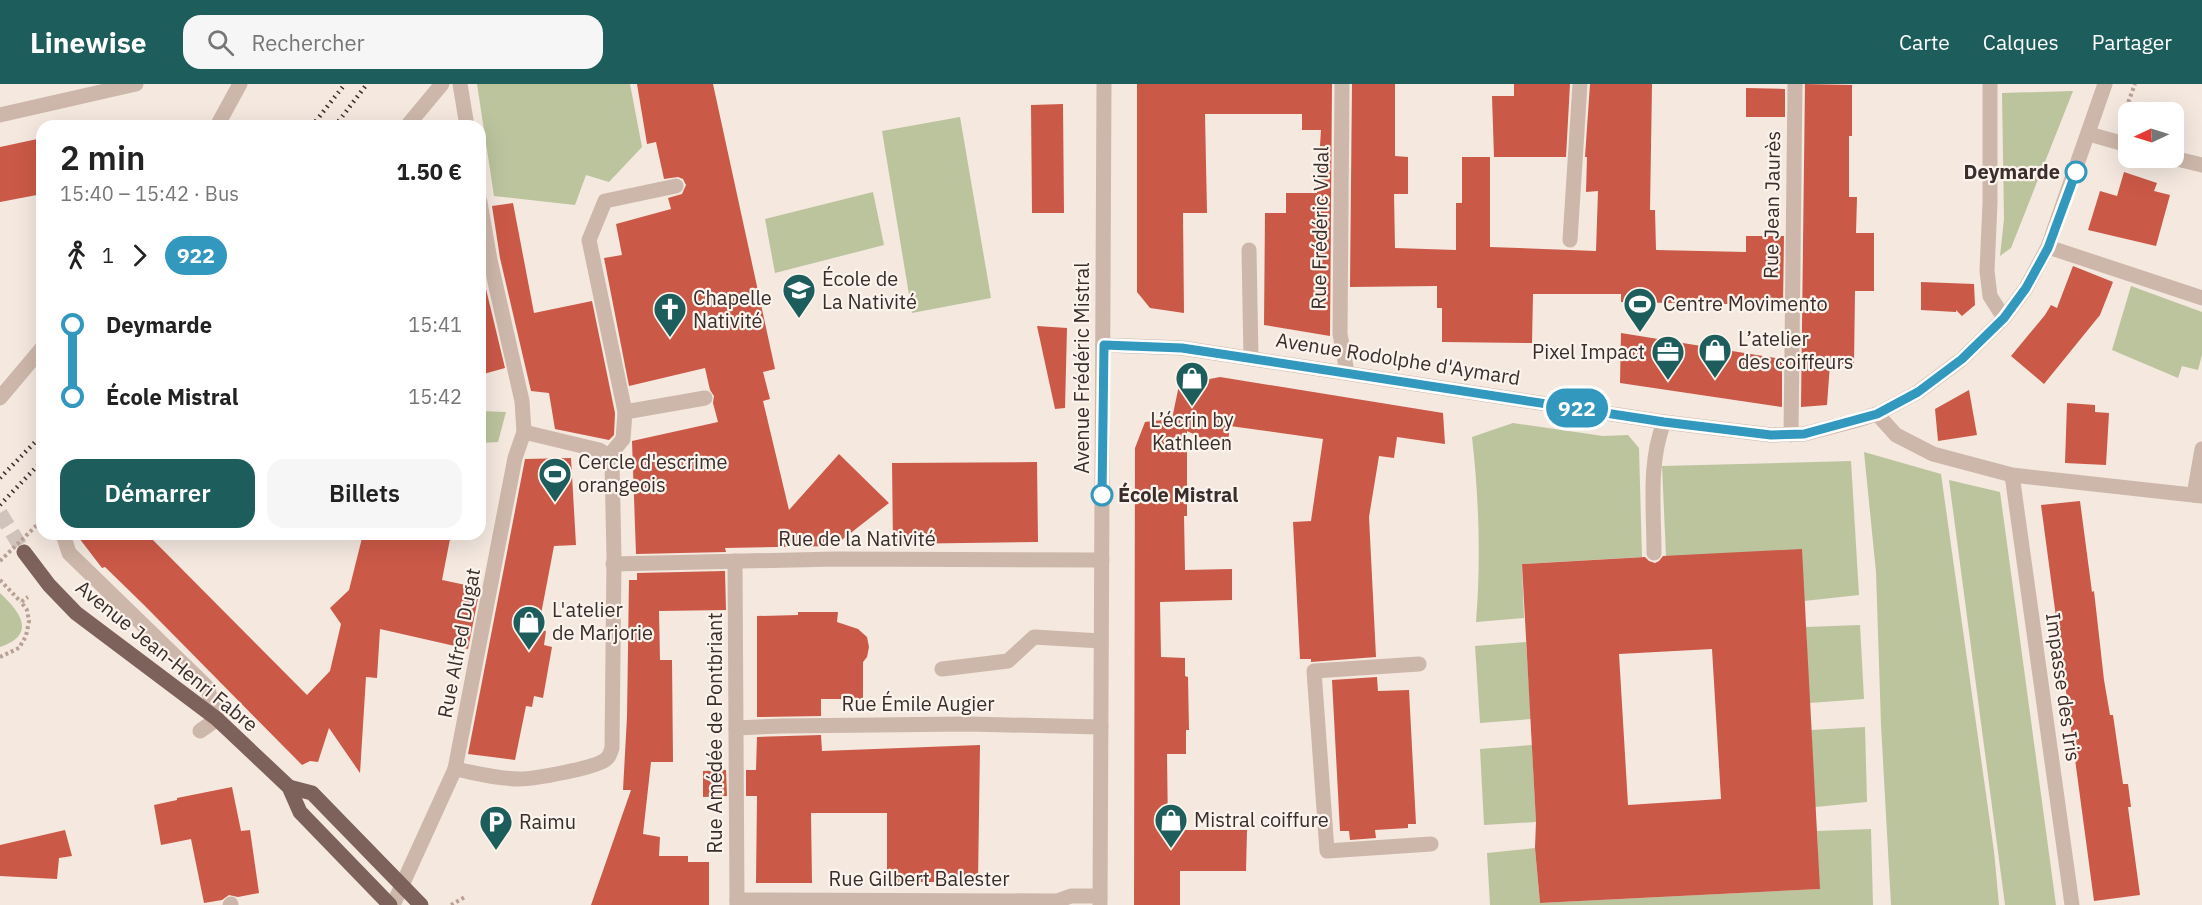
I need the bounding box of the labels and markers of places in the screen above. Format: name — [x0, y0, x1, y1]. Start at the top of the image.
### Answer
place label: Deymarde — [1964, 158, 2060, 185]
marker: Deymarde — [2065, 161, 2087, 183]
place label: École de La Nativité — [822, 265, 917, 315]
school or university icon: École de La Nativité — [781, 272, 817, 319]
place label: Chapelle Nativité — [693, 284, 772, 334]
sports icon: Centre Movimento — [1622, 286, 1658, 333]
place label: Centre Movimento — [1663, 290, 1828, 317]
church icon: Chapelle Nativité — [652, 291, 688, 338]
place label: L’atelier des coiffeurs — [1738, 325, 1853, 375]
shop icon: L’atelier des coiffeurs — [1697, 332, 1733, 379]
office icon: Pixel Impact — [1650, 334, 1686, 381]
place label: Pixel Impact — [1532, 338, 1645, 365]
shop icon: L’écrin by Kathleen — [1174, 360, 1210, 407]
place label: L’écrin by Kathleen — [1150, 406, 1234, 456]
place label: Cercle d'escrime orangeois — [578, 448, 727, 498]
sports icon: Cercle d'escrime orangeois — [537, 456, 573, 503]
place label: École Mistral — [1118, 481, 1238, 508]
marker: École Mistral — [1091, 484, 1113, 506]
place label: L'atelier de Marjorie — [552, 596, 653, 646]
shop icon: L'atelier de Marjorie — [511, 604, 547, 651]
shop icon: Mistral coiffure — [1153, 802, 1189, 849]
parking icon: Raimu — [478, 804, 514, 851]
place label: Mistral coiffure — [1194, 806, 1329, 833]
place label: Raimu — [519, 808, 576, 835]

